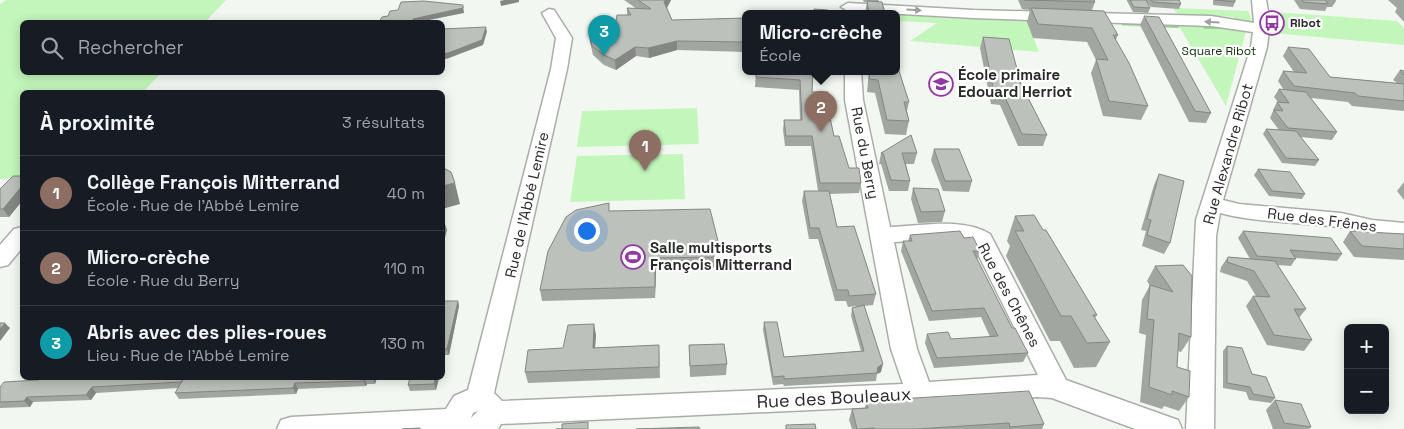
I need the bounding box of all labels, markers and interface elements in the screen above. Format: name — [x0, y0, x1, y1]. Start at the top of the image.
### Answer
one-way arrow — [907, 7, 923, 15]
popup — [742, 10, 900, 75]
bus stop icon: Ribot — [1259, 10, 1285, 36]
pin: 3 — [588, 15, 620, 56]
place label: Ribot — [1290, 15, 1321, 31]
one-way arrow — [1204, 17, 1220, 25]
search box — [20, 20, 445, 75]
text: Micro-crèche — [759, 20, 883, 45]
icon: search — [38, 34, 66, 62]
text: Rechercher — [78, 35, 184, 60]
park label: Square Ribot — [1182, 43, 1256, 59]
text: École — [759, 45, 801, 66]
place label: École primaire Edouard Herriot — [958, 65, 1072, 101]
school or university icon: École primaire Edouard Herriot — [928, 71, 954, 97]
street label: Rue Alexandre Ribot — [1198, 81, 1257, 227]
pin: 2 — [805, 91, 837, 132]
street label: Rue du Berry — [847, 105, 884, 201]
text: À proximité — [40, 109, 155, 136]
text: 3 résultats — [342, 112, 425, 133]
street label: Rue de l'Abbé Lemire — [500, 130, 553, 280]
pin: 1 — [629, 130, 661, 171]
text: Collège François Mitterrand — [87, 170, 340, 195]
text: 1 — [52, 183, 60, 204]
text: 40 m — [387, 183, 425, 204]
text: École · Rue de l'Abbé Lemire — [87, 195, 299, 216]
street label: Rue des Frênes — [1266, 203, 1378, 236]
your location — [574, 218, 600, 244]
place label: Salle multisports François Mitterrand — [650, 238, 792, 274]
street label: Rue des Chênes — [974, 239, 1045, 350]
sports icon: Salle multisports François Mitterrand — [620, 244, 646, 270]
text: Micro-crèche — [87, 245, 210, 270]
text: 2 — [51, 258, 61, 279]
text: 110 m — [383, 258, 425, 279]
text: École · Rue du Berry — [87, 270, 240, 291]
text: Abris avec des plies-roues — [87, 320, 327, 345]
map controls — [1344, 324, 1389, 414]
button: + — [1344, 324, 1389, 369]
text: 3 — [51, 333, 61, 354]
text: 130 m — [381, 333, 425, 354]
text: Lieu · Rue de l'Abbé Lemire — [87, 345, 289, 366]
button: − — [1344, 369, 1389, 414]
street label: Rue des Bouleaux — [756, 382, 912, 413]

